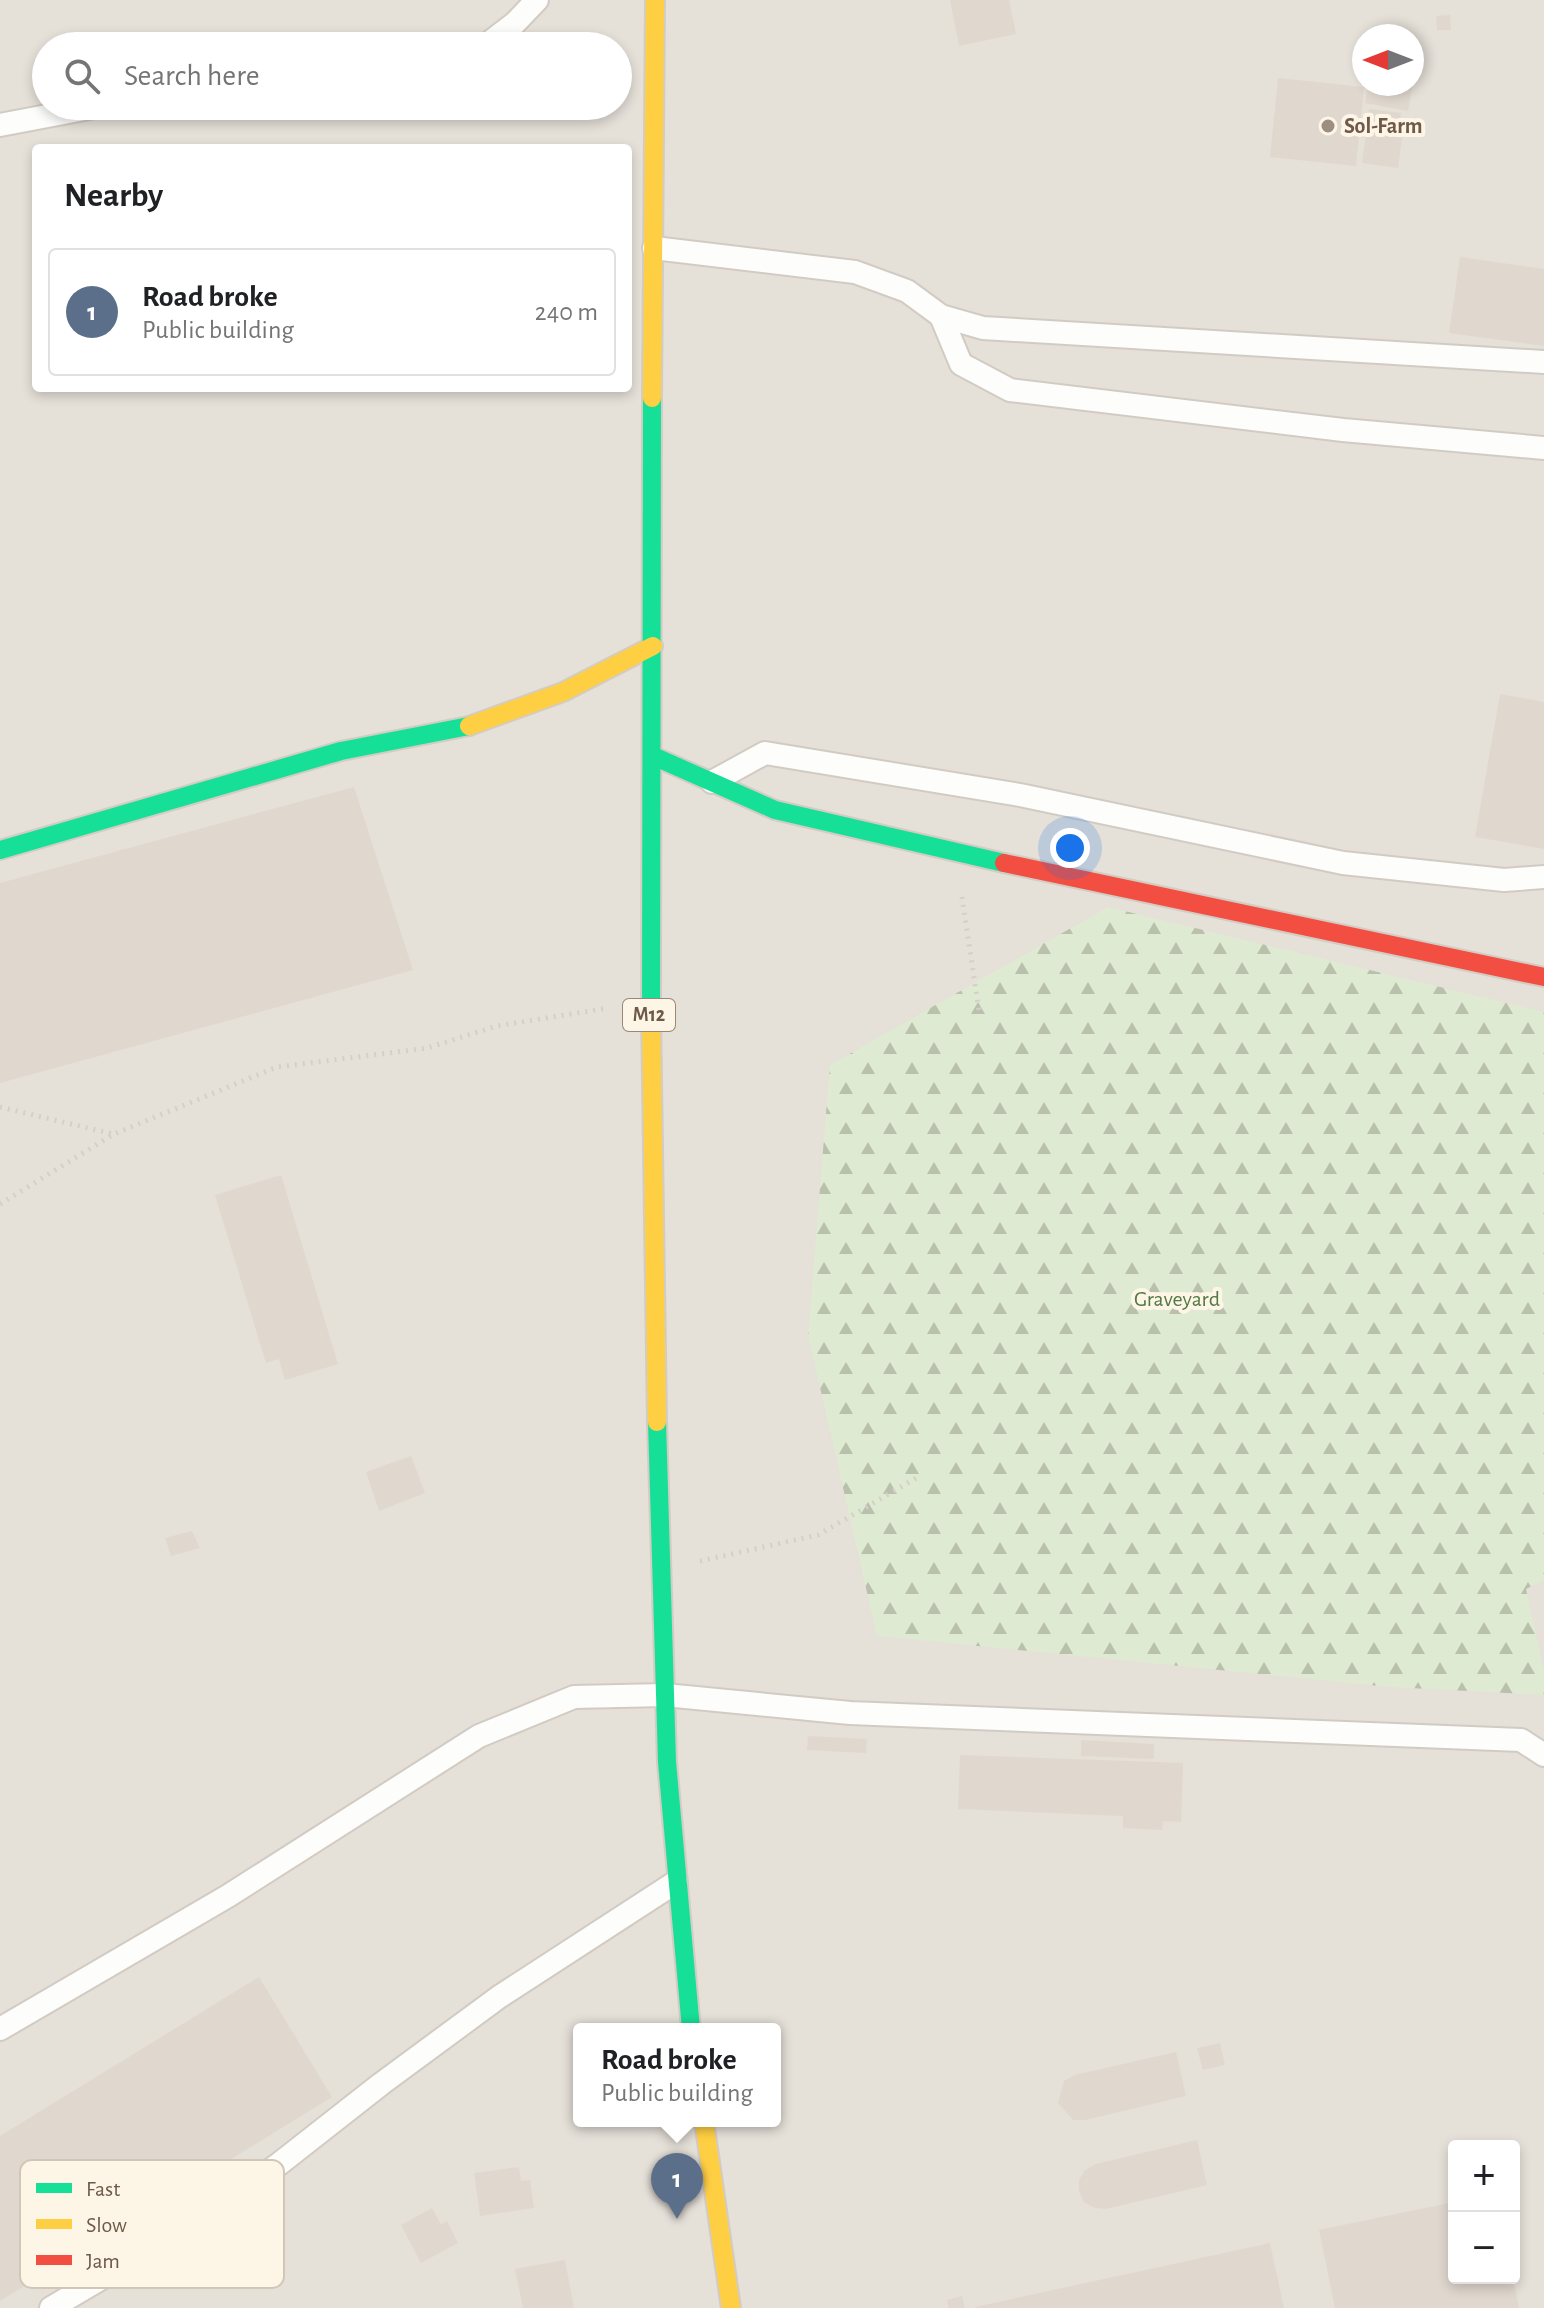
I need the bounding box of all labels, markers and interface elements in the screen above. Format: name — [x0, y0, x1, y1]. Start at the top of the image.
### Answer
north arrow — [1352, 24, 1424, 96]
search box — [32, 32, 632, 120]
icon: search — [60, 54, 104, 98]
text: Search here — [124, 61, 260, 91]
place label: Sol-Farm — [1344, 115, 1423, 137]
marker: Sol-Farm — [1319, 117, 1337, 135]
text: Nearby — [64, 179, 163, 213]
text: Road broke — [142, 282, 278, 312]
text: 1 — [87, 299, 97, 325]
text: 240 m — [535, 299, 598, 325]
text: Public building — [142, 317, 294, 343]
your location — [1050, 828, 1090, 868]
road number: M12 — [623, 999, 675, 1031]
park label: Graveyard — [1134, 1288, 1220, 1310]
popup — [573, 2023, 781, 2127]
text: Road broke — [601, 2045, 737, 2075]
text: Public building — [601, 2080, 753, 2106]
map controls — [1448, 2140, 1520, 2284]
button: + — [1448, 2140, 1520, 2212]
pin: 1 — [651, 2153, 703, 2219]
legend — [20, 2160, 284, 2288]
text: Fast — [86, 2178, 120, 2200]
button: − — [1448, 2212, 1520, 2284]
text: Slow — [86, 2214, 127, 2236]
text: Jam — [86, 2250, 120, 2272]

